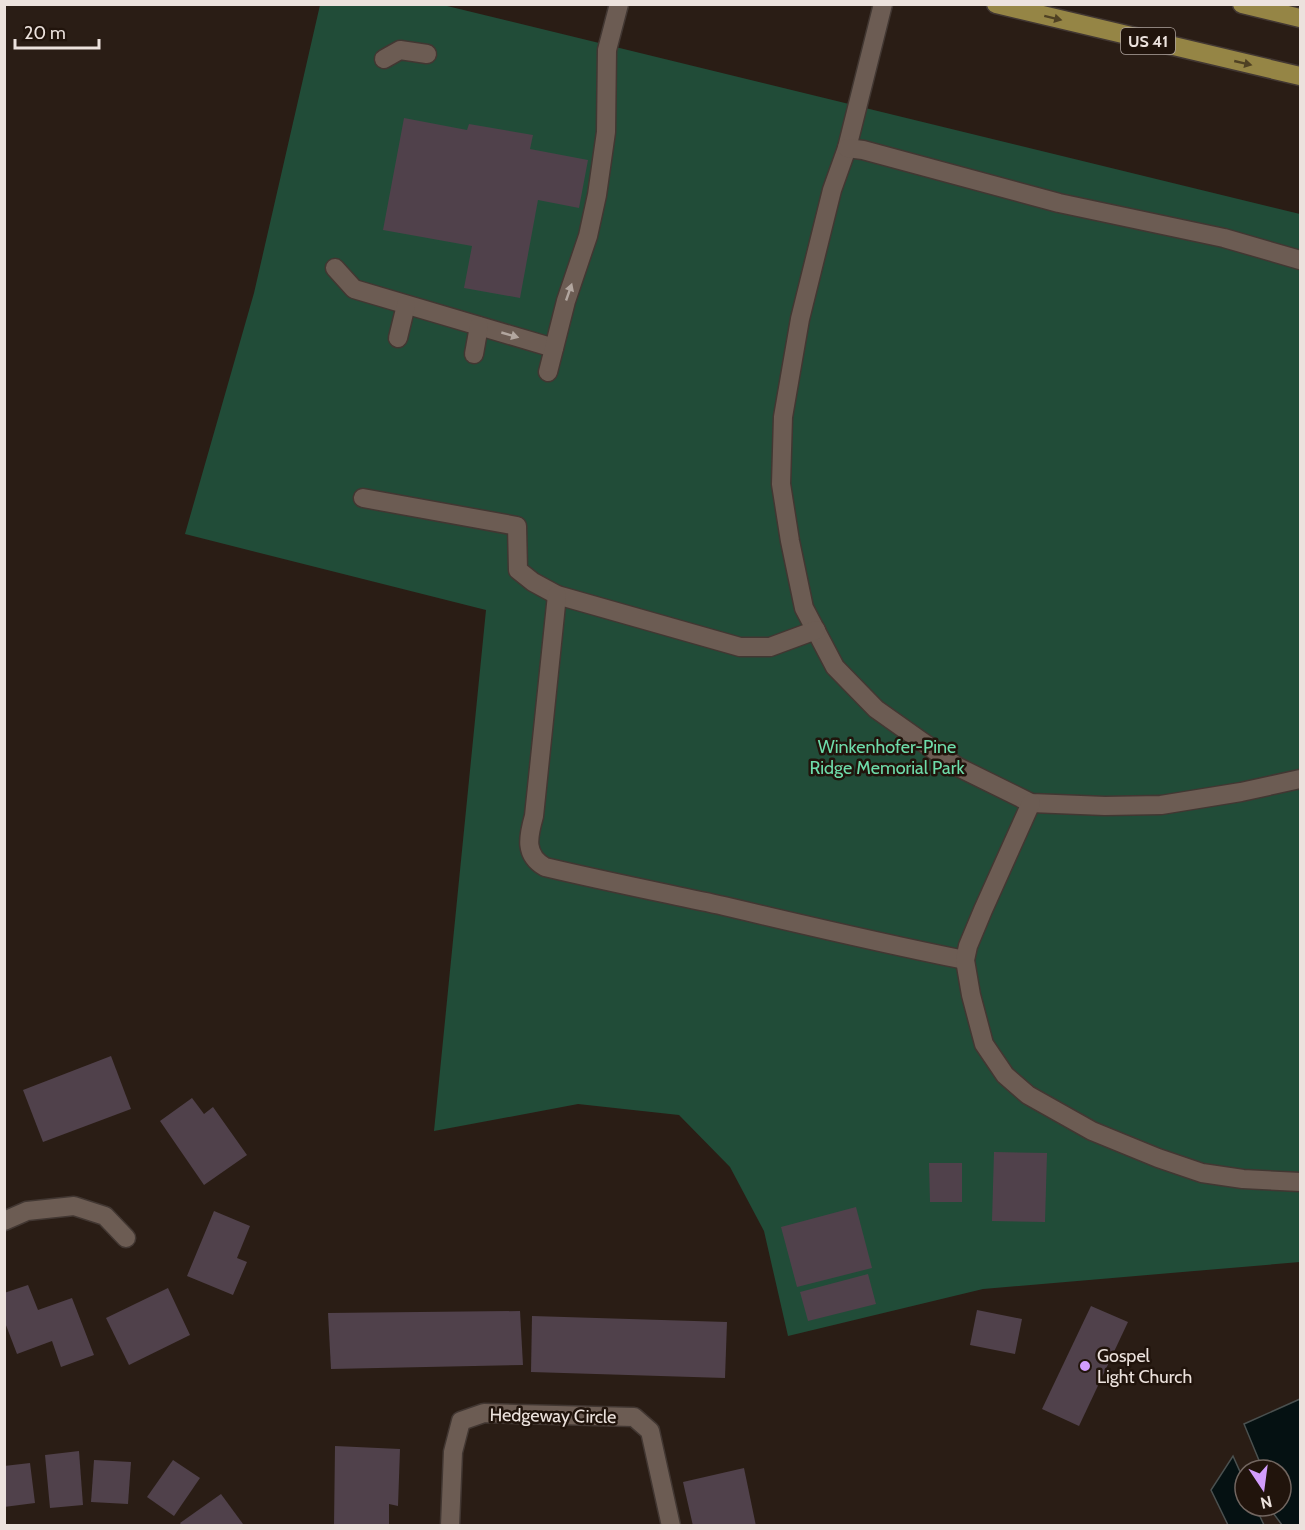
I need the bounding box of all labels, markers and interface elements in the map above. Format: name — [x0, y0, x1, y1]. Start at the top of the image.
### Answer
scale bar — [15, 12, 99, 50]
one-way arrow — [1044, 14, 1062, 24]
text: 20 m — [24, 22, 66, 44]
road number: US 41 — [1121, 28, 1175, 54]
one-way arrow — [1234, 59, 1253, 68]
one-way arrow — [565, 282, 575, 300]
one-way arrow — [501, 331, 520, 341]
park label: Winkenhofer-Pine Ridge Memorial Park — [810, 736, 965, 779]
place label: Gospel Light Church — [1097, 1345, 1192, 1388]
marker: Gospel Light Church — [1078, 1359, 1092, 1373]
street label: Hedgeway Circle — [489, 1404, 617, 1428]
north arrow — [1233, 1458, 1293, 1518]
text: N — [1259, 1492, 1274, 1513]

